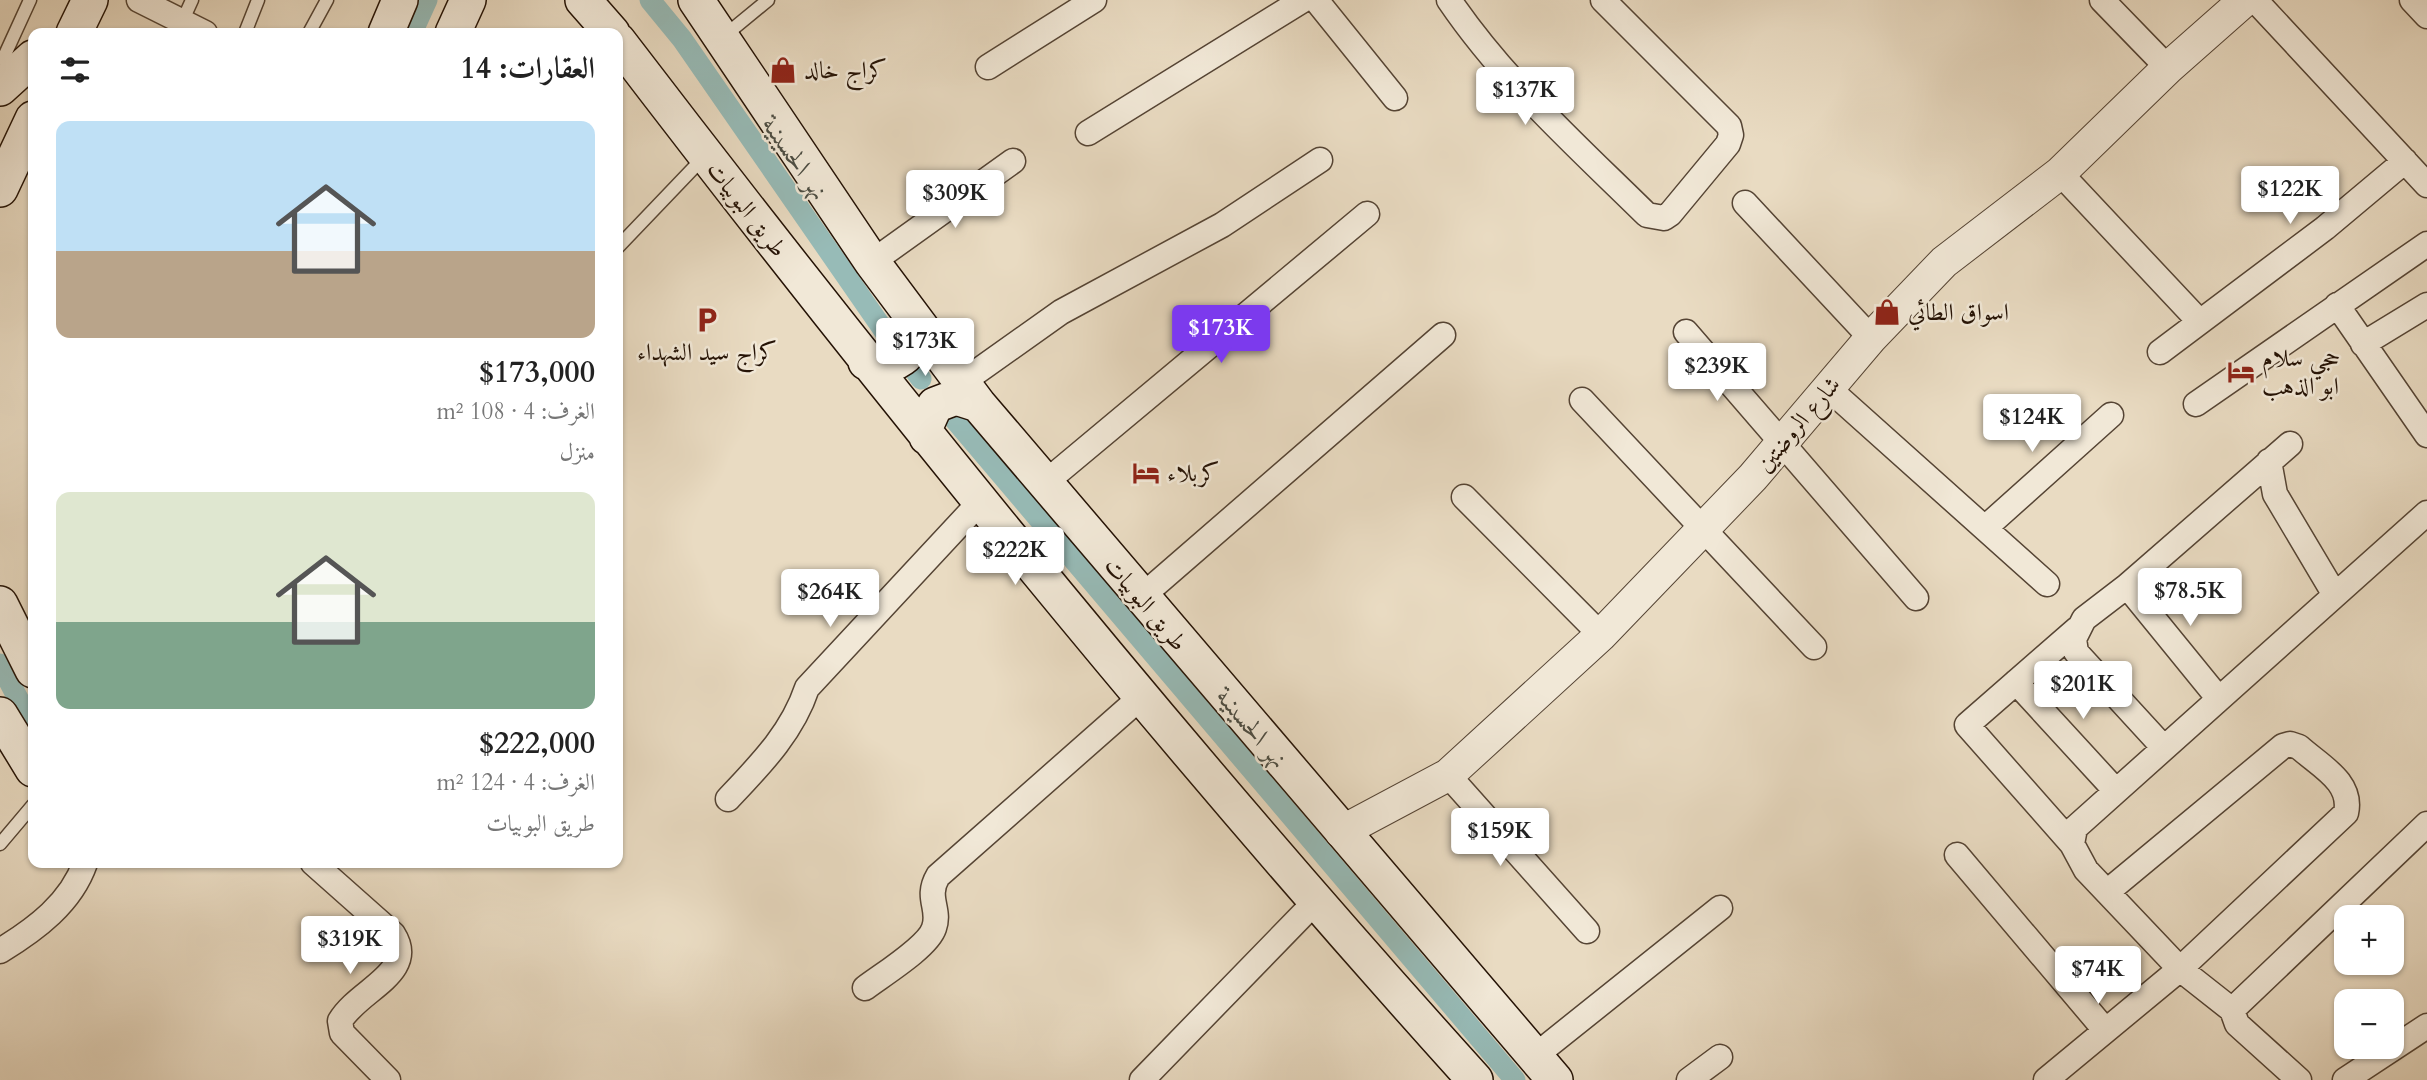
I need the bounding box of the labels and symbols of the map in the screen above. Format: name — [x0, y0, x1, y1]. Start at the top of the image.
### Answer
place label: كراج خالد — [804, 54, 887, 91]
shop icon: كراج خالد — [768, 55, 798, 85]
pin: $137K — [1476, 68, 1574, 127]
water label: نهر الحسينية — [753, 107, 837, 208]
street label: طريق البوبيات — [699, 154, 795, 264]
pin: $122K — [2241, 166, 2339, 226]
pin: $309K — [906, 170, 1004, 230]
place label: اسواق الطائي — [1908, 296, 2009, 331]
shop icon: اسواق الطائي — [1872, 297, 1902, 327]
parking icon: كراج سيد الشهداء — [692, 305, 722, 335]
pin: $173K — [1172, 306, 1270, 365]
pin: $173K — [876, 318, 974, 378]
place label: كراج سيد الشهداء — [637, 336, 777, 373]
place label: حجي سلام ابو الذهب — [2262, 342, 2341, 403]
pin: $239K — [1668, 344, 1766, 403]
hotel icon: حجي سلام ابو الذهب — [2226, 357, 2256, 387]
street label: شارع الروضتين — [1748, 369, 1851, 481]
pin: $124K — [1983, 394, 2081, 454]
place label: كربلاء — [1167, 457, 1220, 490]
hotel icon: كربلاء — [1131, 458, 1161, 488]
pin: $222K — [966, 528, 1064, 587]
street label: طريق البوبيات — [1096, 550, 1195, 658]
pin: $78.5K — [2133, 568, 2247, 628]
pin: $264K — [781, 570, 879, 629]
pin: $201K — [2034, 662, 2132, 721]
water label: نهر الحسينية — [1207, 679, 1297, 776]
pin: $159K — [1451, 808, 1549, 868]
pin: $319K — [301, 916, 399, 976]
pin: $74K — [2057, 946, 2139, 1006]

